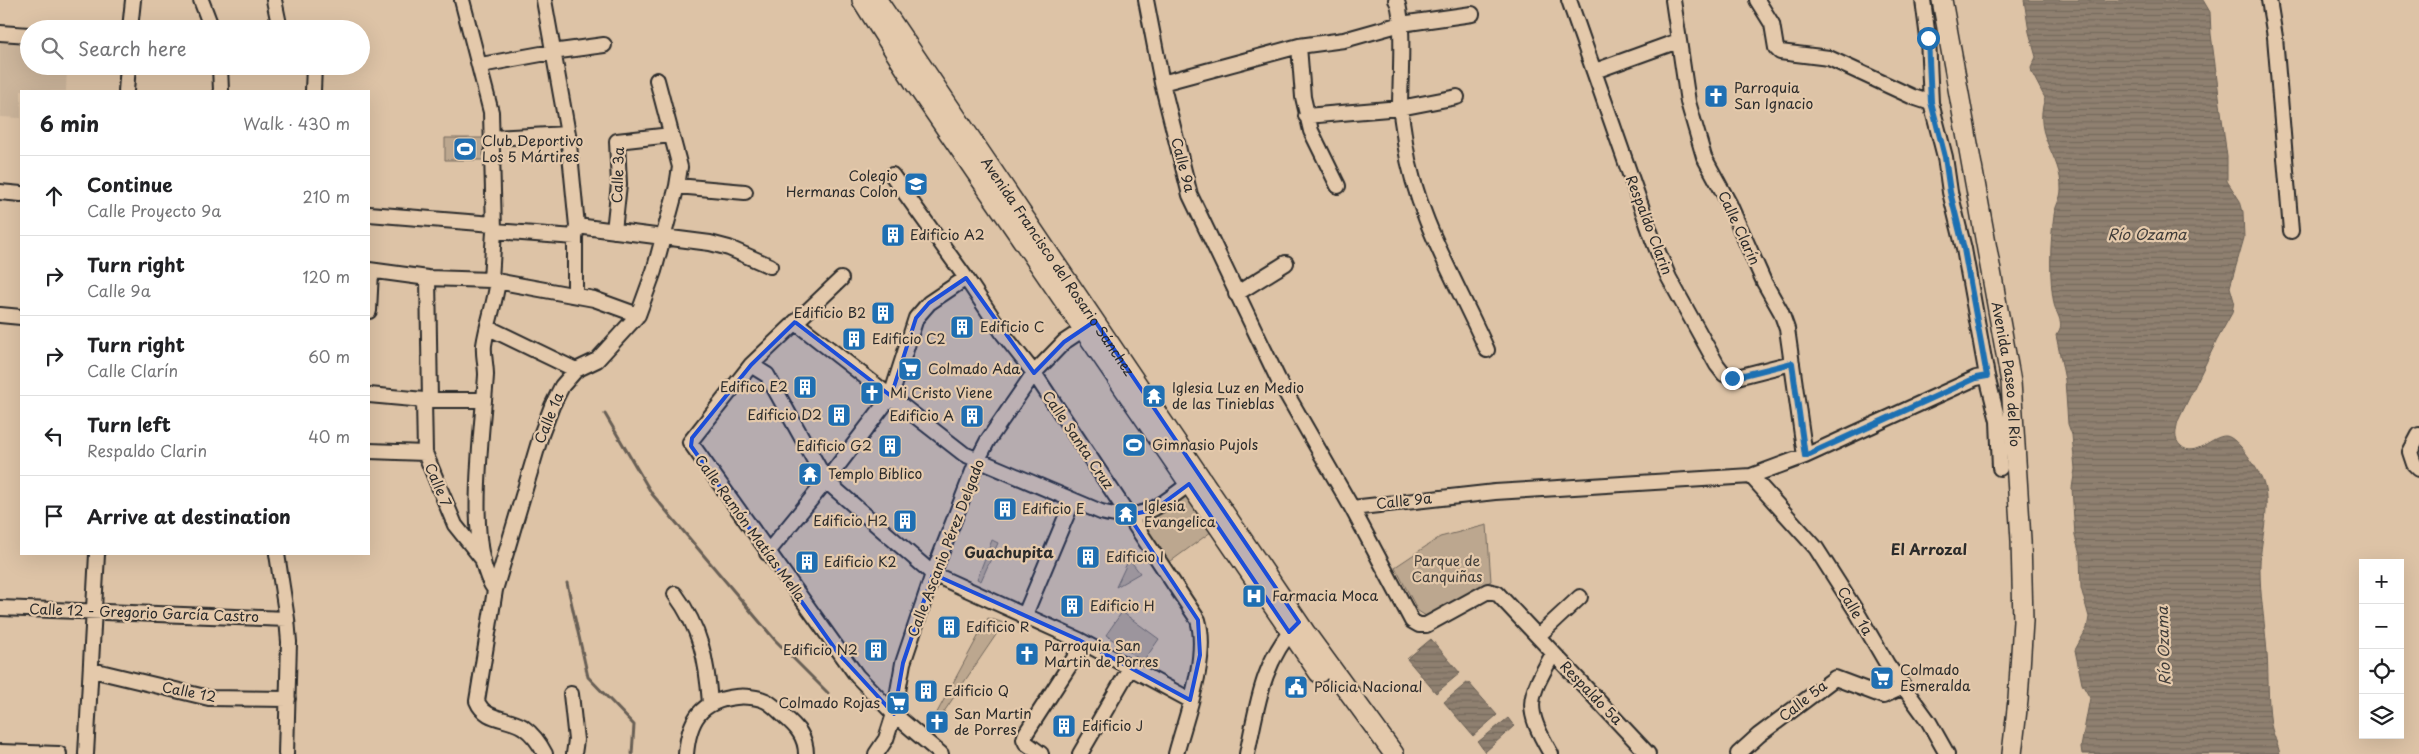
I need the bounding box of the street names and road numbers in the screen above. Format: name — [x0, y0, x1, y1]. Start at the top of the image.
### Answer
street label: Calle 9a — [1166, 135, 1201, 195]
street label: Calle 3a — [606, 146, 629, 204]
street label: Avenida Francisco del Rosario Sánchez — [976, 153, 1140, 380]
street label: Respaldo Clarin — [1621, 172, 1678, 278]
street label: Calle Clarín — [1713, 187, 1766, 268]
street label: Avenida Paseo del Río — [1987, 300, 2026, 448]
street label: Calle Santa Cruz — [1038, 386, 1119, 493]
street label: Calle 1a — [529, 389, 568, 447]
street label: Calle Ramón Matías Mella — [690, 450, 811, 606]
street label: Calle Ascanio Pérez Delgado — [902, 456, 989, 640]
street label: Calle 7 — [420, 460, 457, 510]
street label: Calle 9a — [1375, 487, 1433, 514]
street label: Calle 1a — [1833, 582, 1878, 639]
street label: Calle 12 - Gregorio García Castro — [29, 598, 260, 627]
street label: Respaldo 5a — [1555, 656, 1627, 729]
street label: Calle 5a — [1774, 675, 1832, 726]
street label: Calle 12 — [160, 676, 218, 707]

